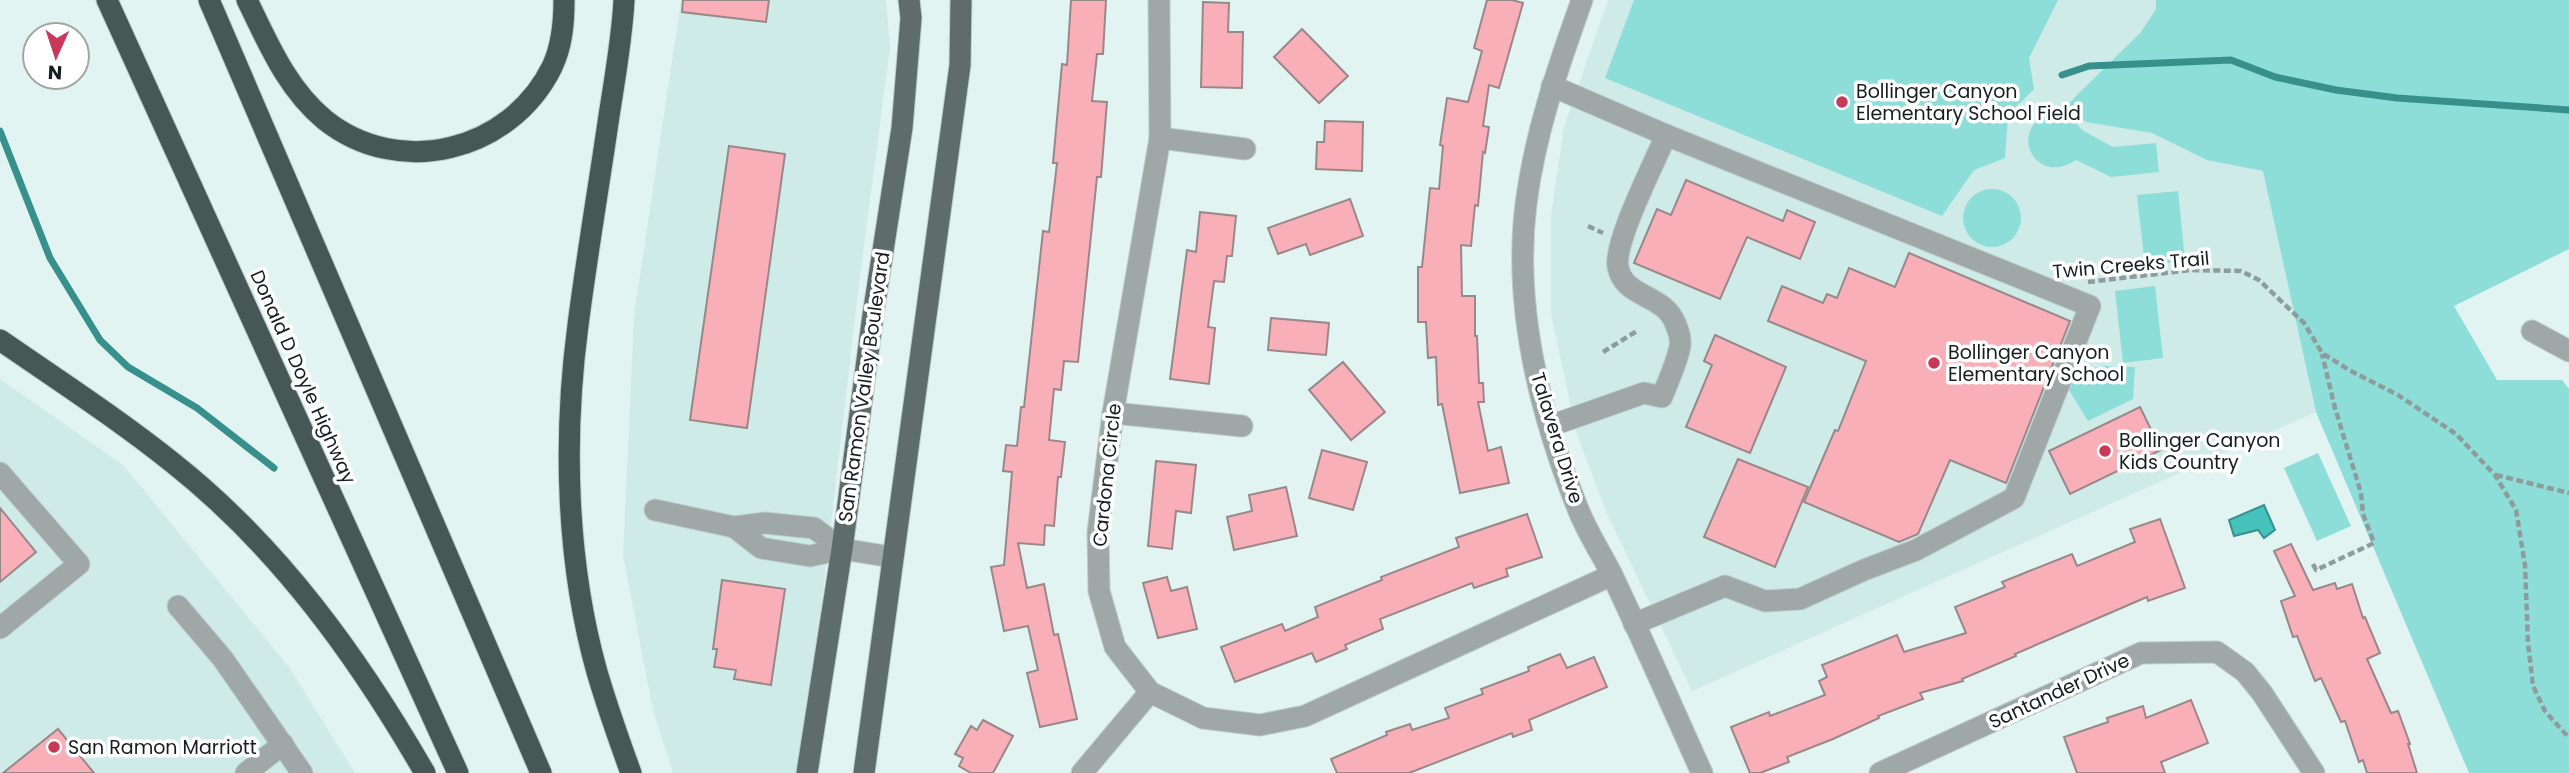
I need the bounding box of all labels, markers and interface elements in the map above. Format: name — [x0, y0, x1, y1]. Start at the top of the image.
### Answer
north arrow — [21, 21, 91, 91]
text: N — [47, 59, 63, 86]
place label: Bollinger Canyon Elementary School Field — [1856, 78, 2081, 127]
marker: Bollinger Canyon Elementary School Field — [1834, 94, 1850, 110]
street label: Twin Creeks Trail — [2051, 245, 2211, 285]
street label: San Ramon Valley Boulevard — [832, 250, 896, 524]
street label: Donald D Doyle Highway — [244, 266, 363, 488]
place label: Bollinger Canyon Elementary School — [1948, 339, 2124, 388]
marker: Bollinger Canyon Elementary School — [1926, 355, 1942, 371]
street label: Talavera Drive — [1524, 369, 1590, 507]
street label: Cardona Circle — [1086, 402, 1128, 548]
place label: Bollinger Canyon Kids Country — [2119, 427, 2280, 476]
marker: Bollinger Canyon Kids Country — [2097, 443, 2113, 459]
street label: Santander Drive — [1984, 647, 2134, 735]
place label: San Ramon Marriott — [68, 734, 257, 761]
marker: San Ramon Marriott — [46, 739, 62, 755]

